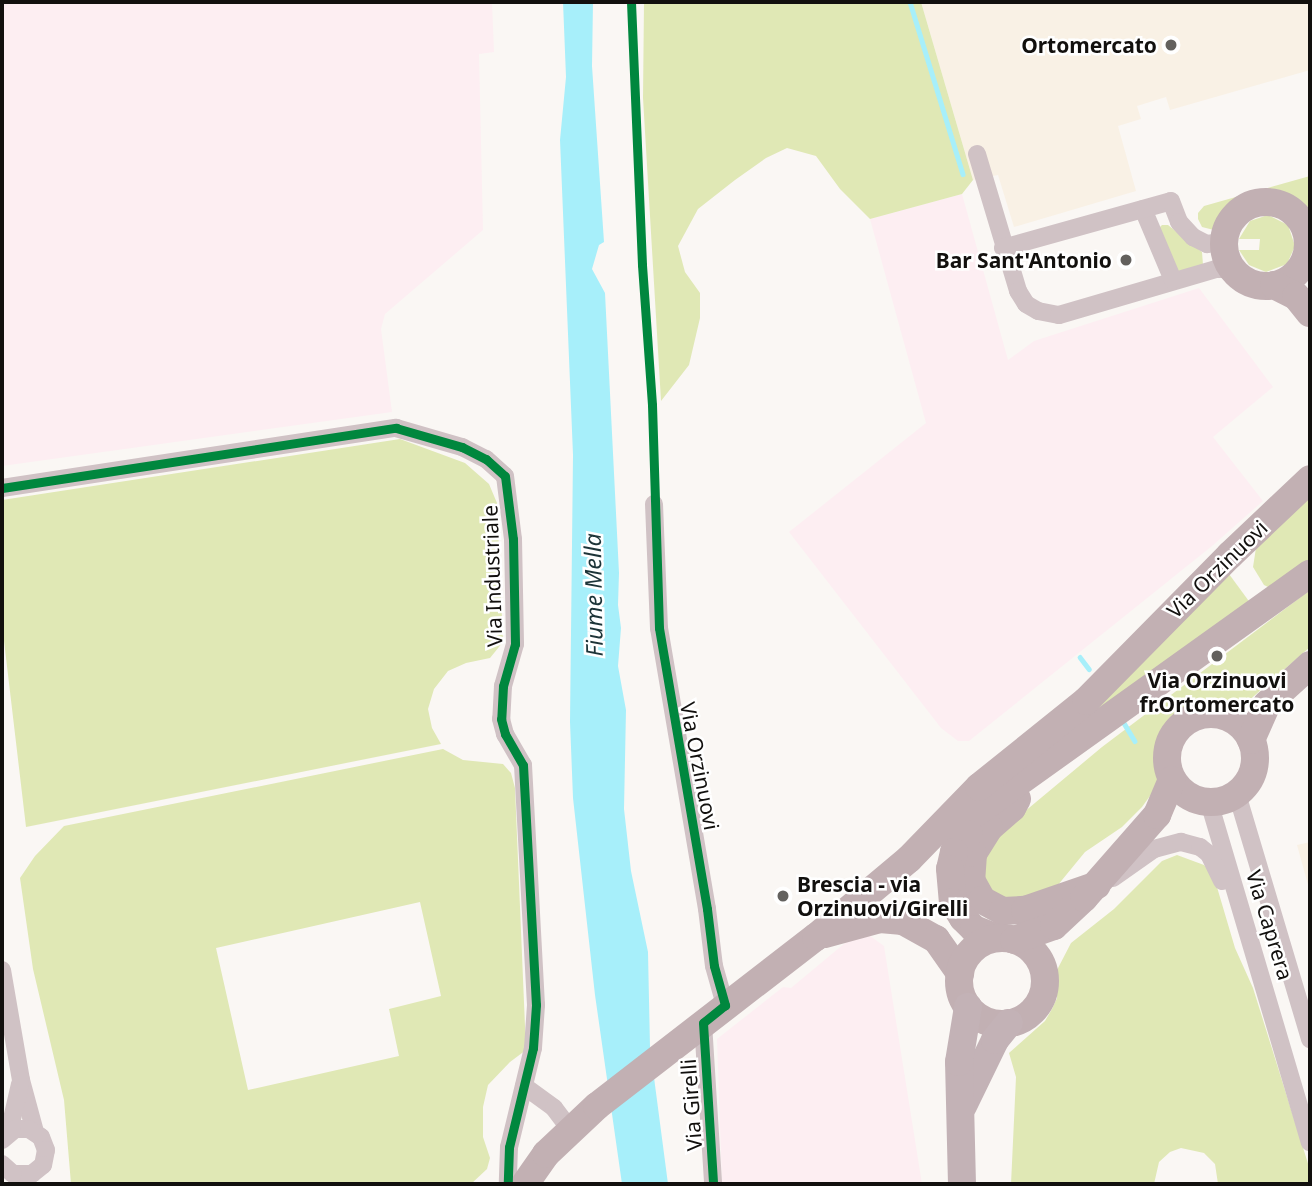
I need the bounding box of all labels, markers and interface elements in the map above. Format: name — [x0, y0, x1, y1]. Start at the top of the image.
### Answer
place label: Ortomercato — [1021, 32, 1157, 58]
marker: Ortomercato — [1163, 37, 1179, 53]
place label: Bar Sant'Antonio — [936, 247, 1112, 273]
marker: Bar Sant'Antonio — [1118, 252, 1134, 268]
street label: Via Industriale — [477, 505, 507, 647]
street label: Via Orzinuovi — [1162, 515, 1272, 623]
water label: Fiume Mella — [578, 533, 608, 657]
marker: Via Orzinuovi fr.Ortomercato — [1209, 648, 1225, 664]
place label: Via Orzinuovi fr.Ortomercato — [1140, 667, 1294, 717]
street label: Via Orzinuovi — [675, 700, 725, 832]
street label: Via Caprera — [1241, 867, 1299, 983]
place label: Brescia - via Orzinuovi/Girelli — [797, 871, 968, 921]
marker: Brescia - via Orzinuovi/Girelli — [775, 888, 791, 904]
street label: Via Girelli — [675, 1058, 707, 1152]

